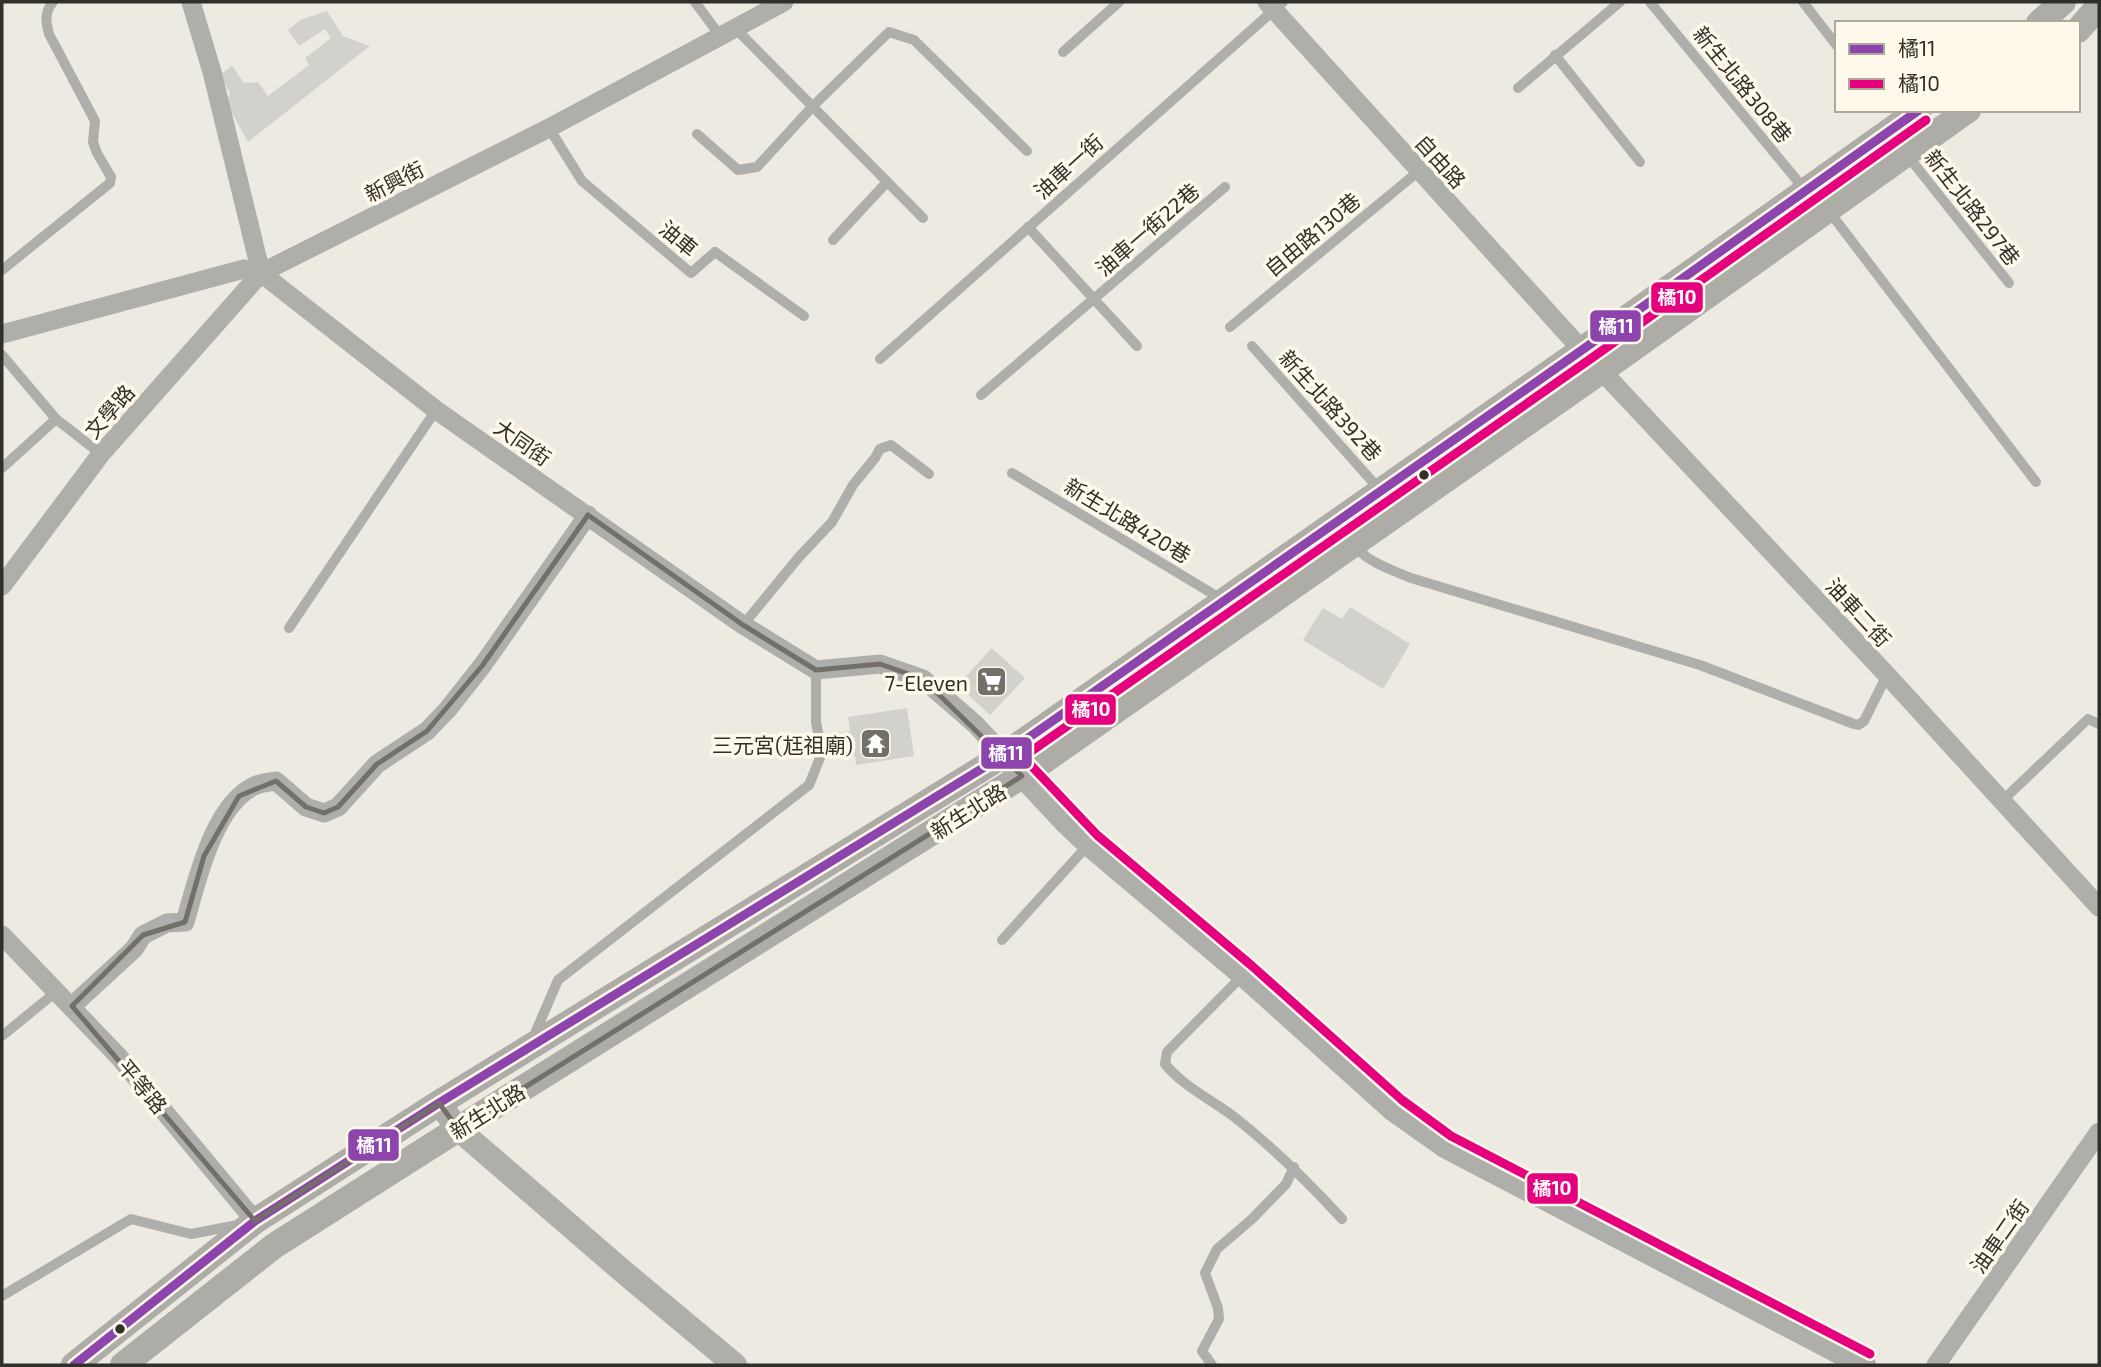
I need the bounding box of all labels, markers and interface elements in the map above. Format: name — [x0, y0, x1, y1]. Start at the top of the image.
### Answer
street label: 新生北路308巷 — [1689, 21, 1797, 147]
legend — [1835, 21, 2080, 112]
text: 橘11 — [1898, 35, 1936, 60]
text: 橘10 — [1898, 70, 1940, 95]
street label: 油車一街 — [1028, 129, 1108, 203]
street label: 自由路 — [1411, 129, 1471, 193]
street label: 新生北路297巷 — [1920, 144, 2026, 270]
street label: 新興街 — [360, 156, 428, 206]
street label: 油車一街22巷 — [1090, 177, 1204, 281]
street label: 自由路130巷 — [1259, 187, 1365, 281]
street label: 油車 — [655, 215, 703, 261]
line badge: 橘10 — [1650, 281, 1704, 314]
text: 橘10 — [1657, 285, 1697, 308]
line badge: 橘11 — [1589, 309, 1642, 343]
text: 橘11 — [1598, 314, 1634, 337]
street label: 新生北路392巷 — [1275, 344, 1387, 466]
street label: 文學路 — [79, 379, 139, 443]
street label: 大同街 — [490, 414, 556, 470]
unlabelled marker — [1417, 468, 1431, 482]
street label: 新生北路420巷 — [1061, 473, 1195, 567]
street label: 油車二街 — [1821, 573, 1897, 651]
supermarket icon: 7-Eleven — [974, 665, 1008, 699]
place label: 7-Eleven — [885, 670, 968, 695]
line badge: 橘10 — [1064, 693, 1117, 726]
text: 橘10 — [1071, 697, 1111, 720]
temple icon: 三元宮(尪祖廟) — [859, 727, 893, 761]
place label: 三元宮(尪祖廟) — [712, 732, 853, 757]
line badge: 橘11 — [980, 736, 1033, 770]
text: 橘11 — [988, 741, 1024, 764]
street label: 新生北路 — [926, 778, 1010, 844]
street label: 平等路 — [113, 1054, 173, 1118]
street label: 新生北路 — [445, 1078, 529, 1144]
line badge: 橘11 — [347, 1128, 400, 1162]
text: 橘11 — [356, 1133, 392, 1156]
line badge: 橘10 — [1526, 1172, 1579, 1205]
text: 橘10 — [1532, 1176, 1572, 1199]
street label: 油車二街 — [1965, 1194, 2033, 1278]
unlabelled marker — [113, 1322, 127, 1336]

